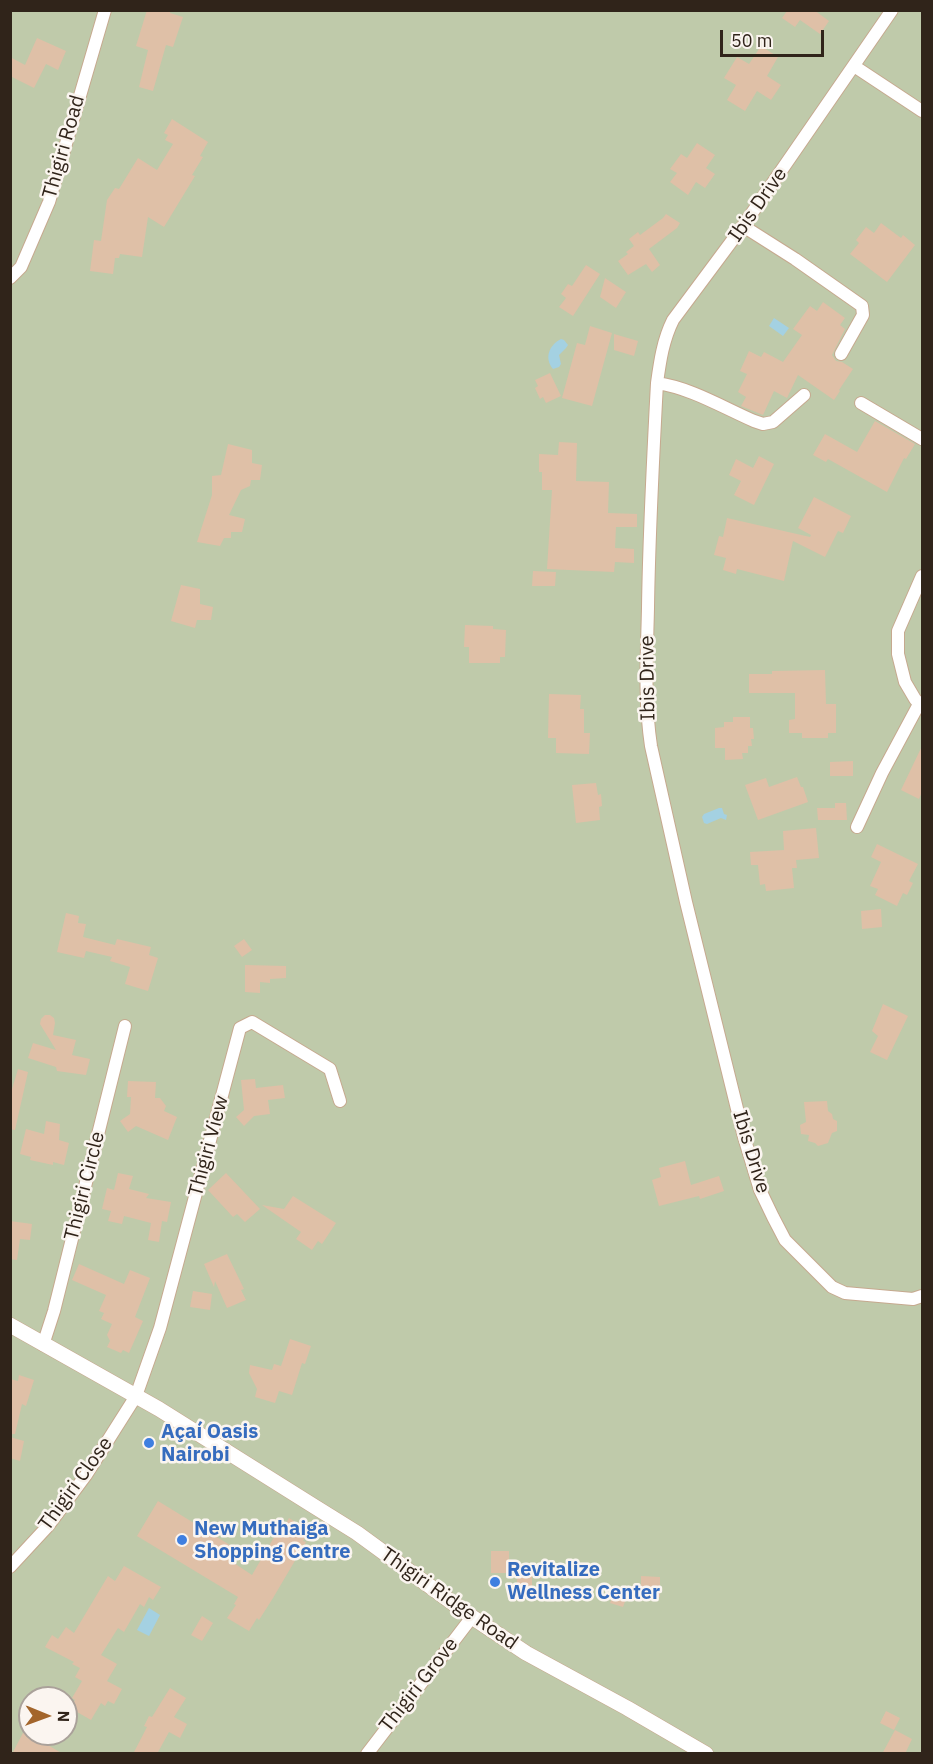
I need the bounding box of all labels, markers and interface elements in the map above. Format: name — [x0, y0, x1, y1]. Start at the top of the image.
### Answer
scale bar — [723, 18, 826, 56]
text: 50 m — [731, 29, 773, 52]
street label: Thigiri Road — [38, 93, 90, 201]
street label: Ibis Drive — [724, 163, 792, 247]
street label: Ibis Drive — [635, 635, 661, 721]
street label: Thigiri View — [184, 1093, 234, 1199]
street label: Ibis Drive — [727, 1108, 775, 1196]
street label: Thigiri Circle — [60, 1129, 110, 1243]
place label: Açaí Oasis Nairobi — [161, 1420, 258, 1467]
street label: Thigiri Close — [34, 1432, 118, 1536]
marker: Açaí Oasis Nairobi — [142, 1436, 156, 1450]
place label: New Muthaiga Shopping Centre — [194, 1517, 350, 1564]
marker: New Muthaiga Shopping Centre — [175, 1533, 189, 1547]
street label: Thigiri Ridge Road — [376, 1543, 522, 1655]
place label: Revitalize Wellness Center — [507, 1558, 660, 1605]
marker: Revitalize Wellness Center — [488, 1575, 502, 1589]
street label: Thigiri Grove — [375, 1633, 463, 1737]
north arrow — [18, 1686, 78, 1746]
text: N — [54, 1710, 74, 1722]

